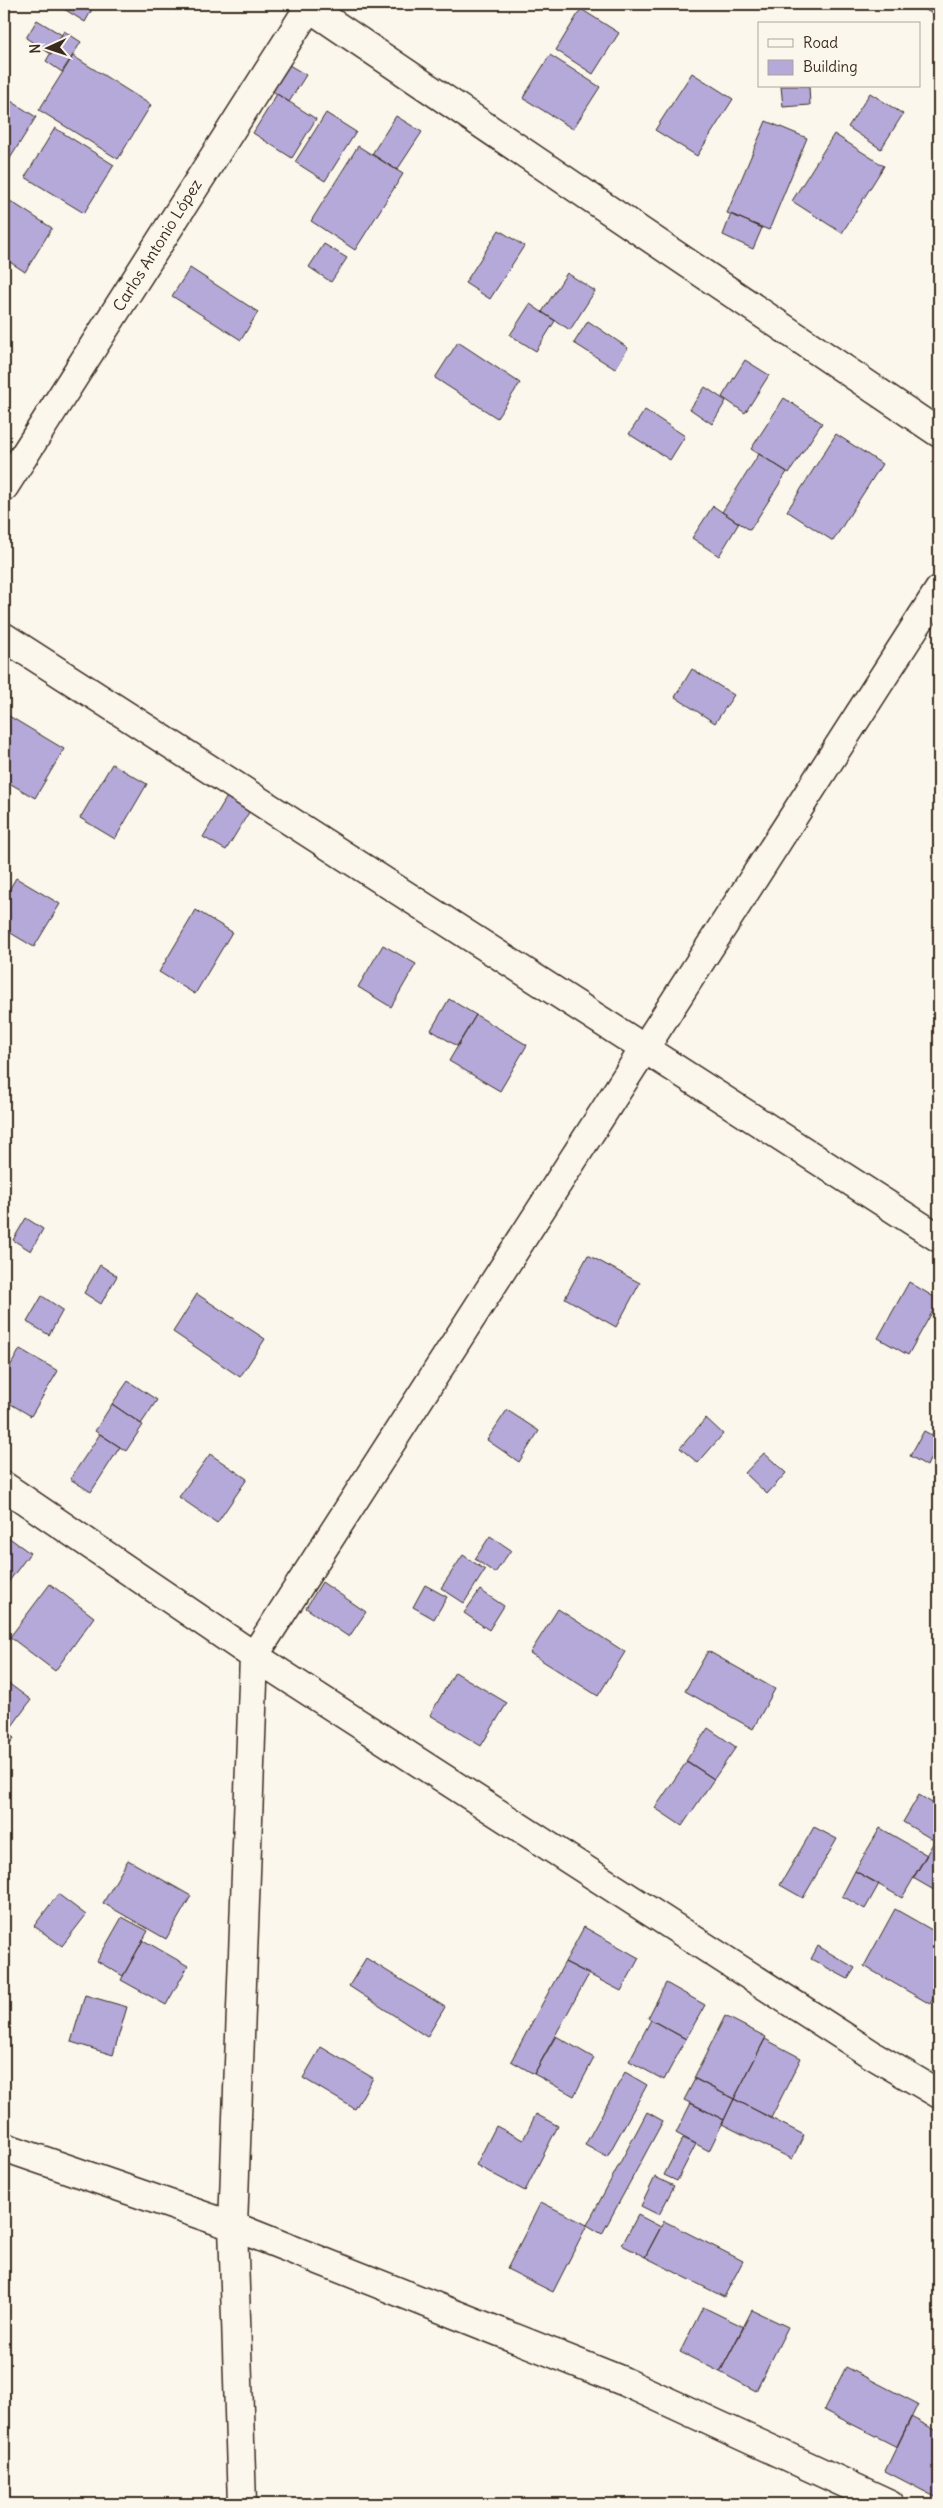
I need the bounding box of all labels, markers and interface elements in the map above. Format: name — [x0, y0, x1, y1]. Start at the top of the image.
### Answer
north arrow — [22, 22, 72, 72]
legend — [758, 22, 920, 88]
text: Road — [803, 33, 838, 52]
text: N — [26, 43, 44, 54]
text: Building — [803, 57, 858, 76]
street label: Carlos Antonio López — [108, 175, 206, 315]

